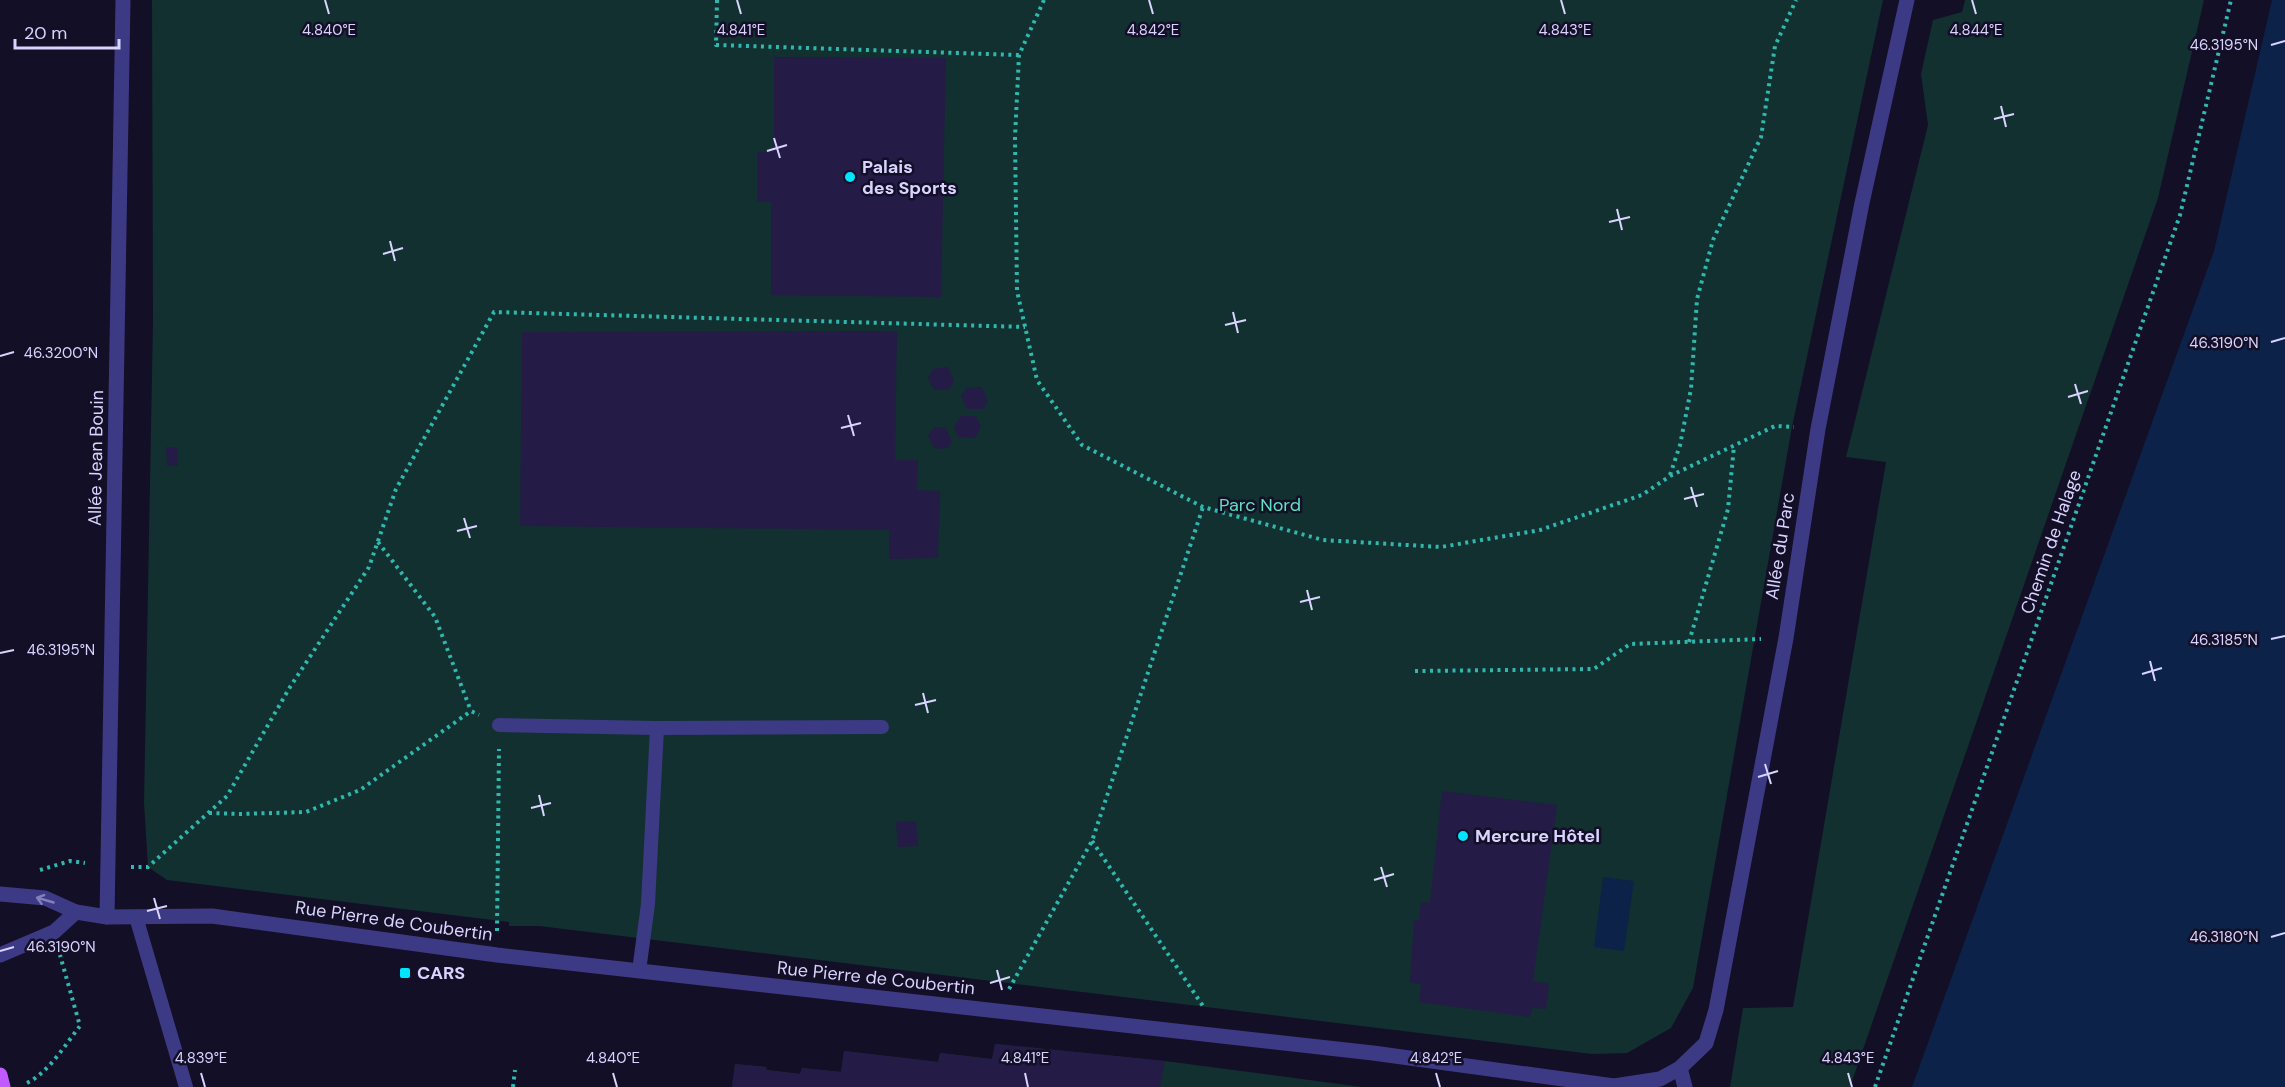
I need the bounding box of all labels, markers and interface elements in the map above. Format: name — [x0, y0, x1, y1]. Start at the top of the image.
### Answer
scale bar — [15, 12, 118, 50]
text: 4.840°E — [302, 20, 356, 40]
text: 4.841°E — [717, 20, 765, 40]
text: 4.842°E — [1127, 20, 1179, 40]
text: 4.843°E — [1539, 20, 1591, 40]
text: 4.844°E — [1949, 20, 2003, 40]
text: 20 m — [24, 21, 67, 45]
text: 46.3195°N — [2190, 35, 2258, 55]
place label: Palais des Sports — [862, 155, 957, 200]
marker: Palais des Sports — [843, 170, 857, 184]
text: 46.3190°N — [2189, 333, 2259, 353]
text: 46.3200°N — [24, 343, 98, 363]
street label: Allée Jean Bouin — [83, 390, 109, 526]
street label: Chemin de Halage — [2015, 467, 2087, 617]
street label: Allée du Parc — [1760, 491, 1800, 601]
park label: Parc Nord — [1219, 493, 1301, 517]
text: 46.3185°N — [2190, 630, 2258, 650]
text: 46.3195°N — [27, 640, 95, 660]
place label: Mercure Hôtel — [1475, 824, 1600, 848]
marker: Mercure Hôtel — [1456, 829, 1470, 843]
one-way arrow — [36, 894, 55, 905]
street label: Rue Pierre de Coubertin — [294, 895, 494, 947]
text: 46.3180°N — [2189, 927, 2259, 947]
text: 46.3190°N — [26, 937, 96, 957]
street label: Rue Pierre de Coubertin — [776, 956, 976, 1000]
place label: CARS — [417, 961, 465, 985]
marker: CARS — [398, 966, 412, 980]
text: 4.839°E — [175, 1048, 227, 1068]
text: 4.840°E — [586, 1048, 640, 1068]
text: 4.841°E — [1001, 1048, 1049, 1068]
text: 4.842°E — [1410, 1048, 1462, 1068]
text: 4.843°E — [1822, 1048, 1874, 1068]

